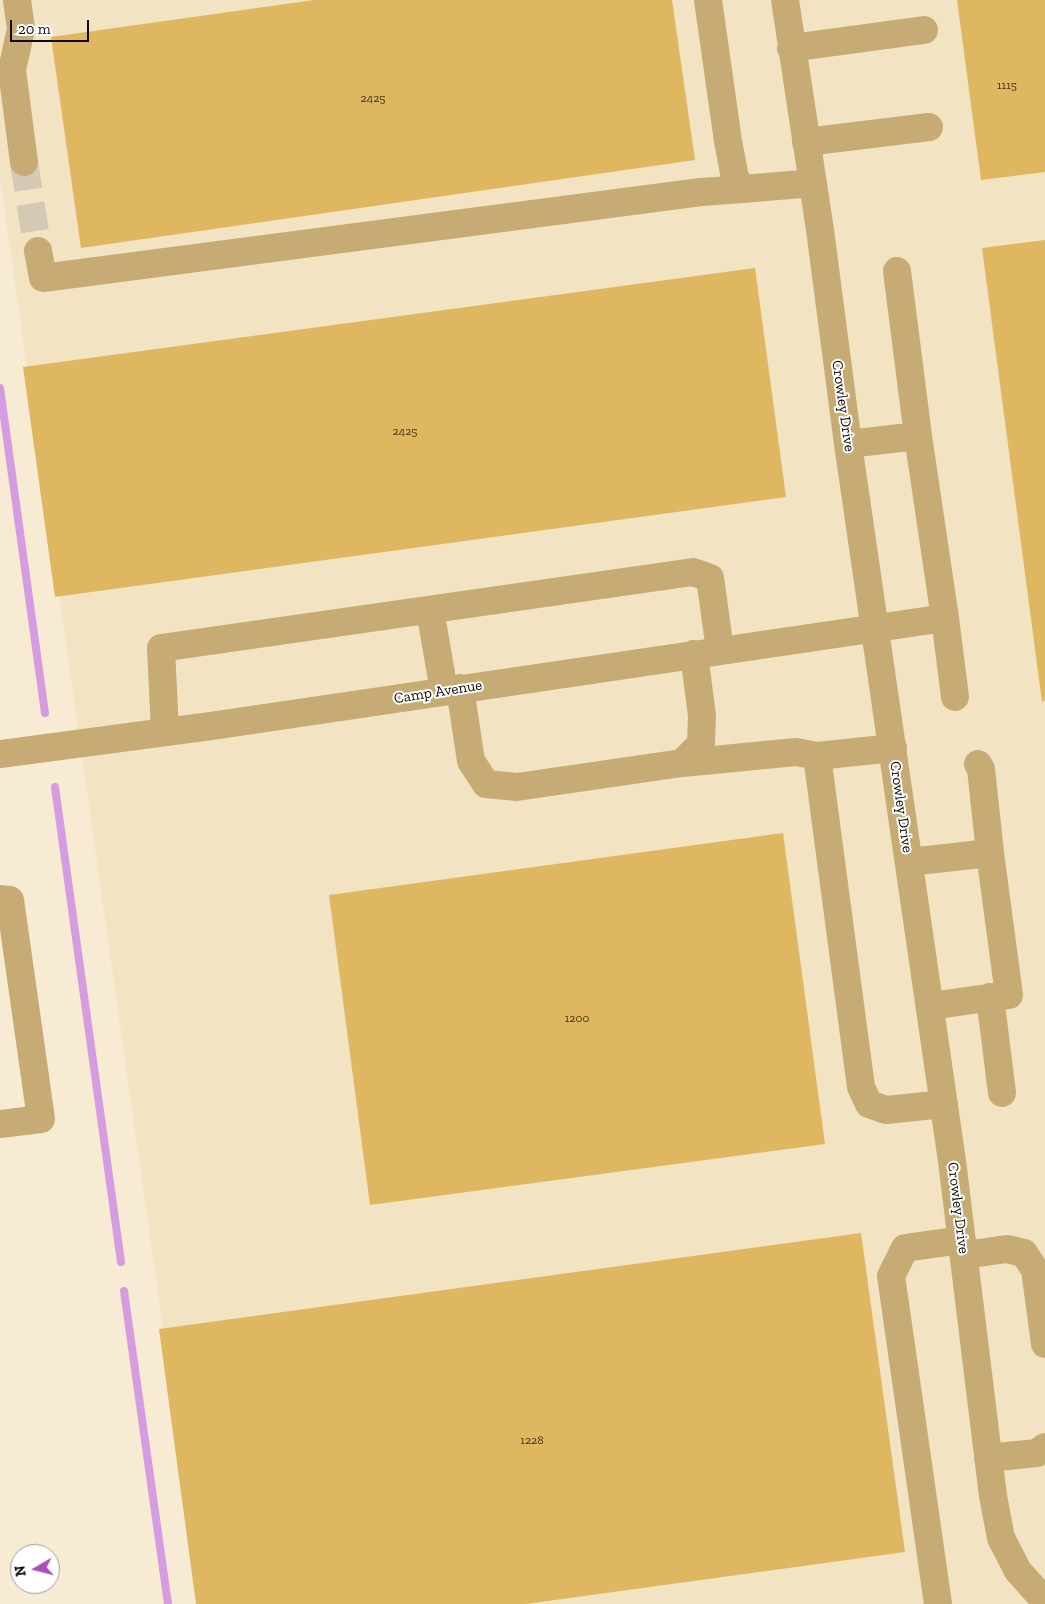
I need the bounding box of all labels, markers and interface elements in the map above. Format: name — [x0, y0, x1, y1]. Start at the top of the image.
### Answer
scale bar — [12, 10, 91, 42]
text: 20 m — [18, 20, 51, 38]
house number: 1115 — [997, 79, 1017, 93]
house number: 2425 — [361, 92, 385, 106]
street label: Crowley Drive — [828, 359, 858, 453]
house number: 2425 — [393, 425, 417, 439]
street label: Camp Avenue — [393, 676, 483, 708]
street label: Crowley Drive — [886, 760, 916, 854]
house number: 1200 — [565, 1012, 589, 1026]
street label: Crowley Drive — [943, 1161, 973, 1255]
house number: 1228 — [520, 1434, 544, 1448]
north arrow — [10, 1544, 60, 1594]
text: N — [11, 1565, 30, 1577]

